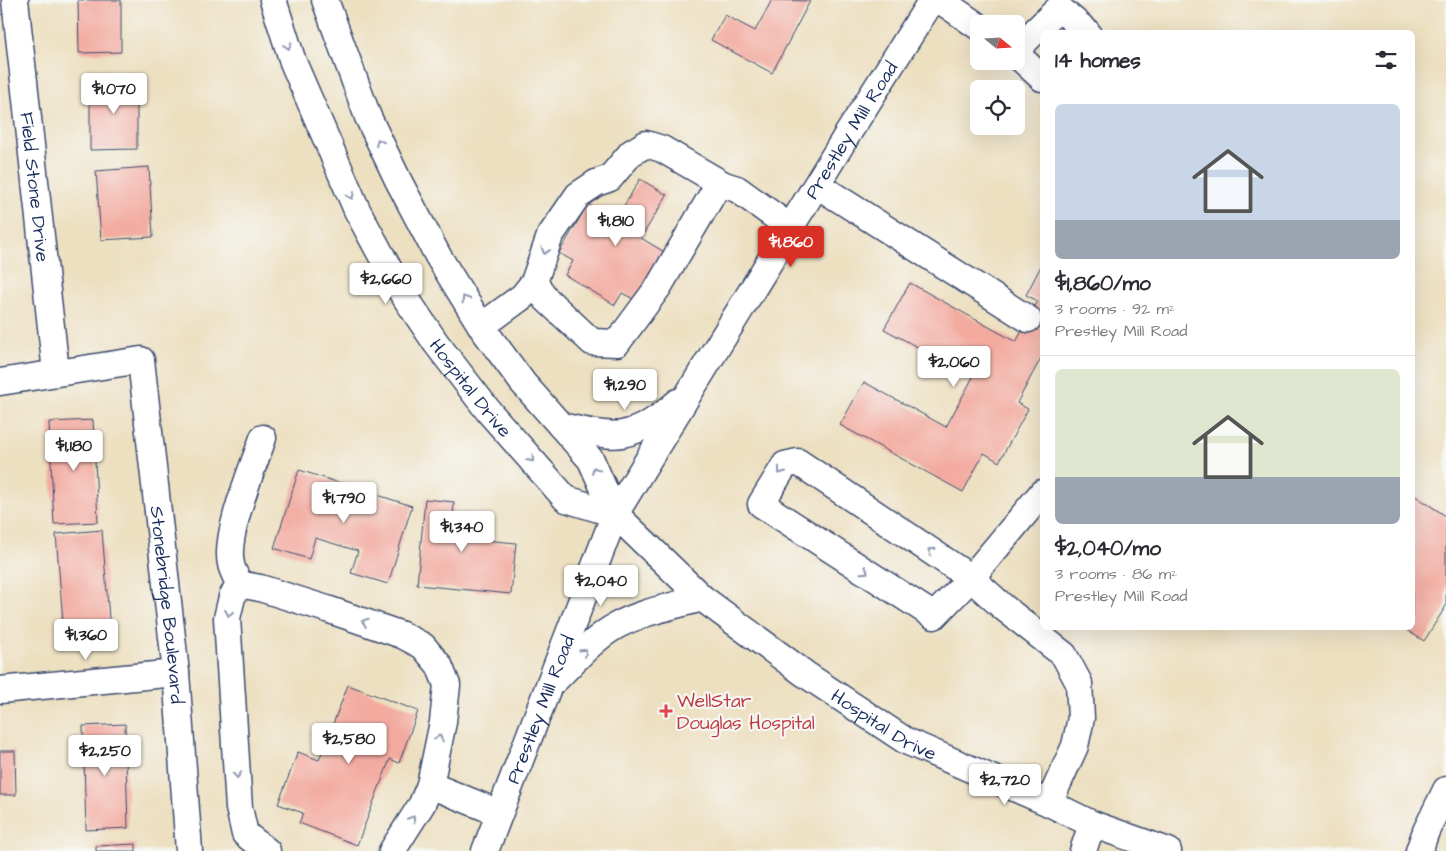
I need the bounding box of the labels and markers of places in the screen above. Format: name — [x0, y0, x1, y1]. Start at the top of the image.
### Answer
pin: $1,070 — [73, 72, 155, 115]
pin: $1,810 — [575, 204, 657, 247]
pin: $1,860 — [750, 226, 832, 268]
pin: $2,660 — [345, 262, 427, 305]
pin: $2,060 — [913, 346, 995, 388]
pin: $1,290 — [584, 368, 666, 411]
pin: $1,180 — [33, 430, 115, 472]
pin: $1,790 — [303, 482, 385, 524]
pin: $1,340 — [421, 510, 503, 553]
pin: $2,040 — [560, 564, 642, 607]
pin: $1,360 — [45, 618, 127, 661]
place label: WellStar Douglas Hospital — [677, 688, 815, 738]
marker: WellStar Douglas Hospital — [659, 704, 673, 718]
pin: $2,580 — [308, 722, 390, 765]
pin: $2,250 — [64, 734, 146, 777]
pin: $2,720 — [964, 764, 1046, 806]

